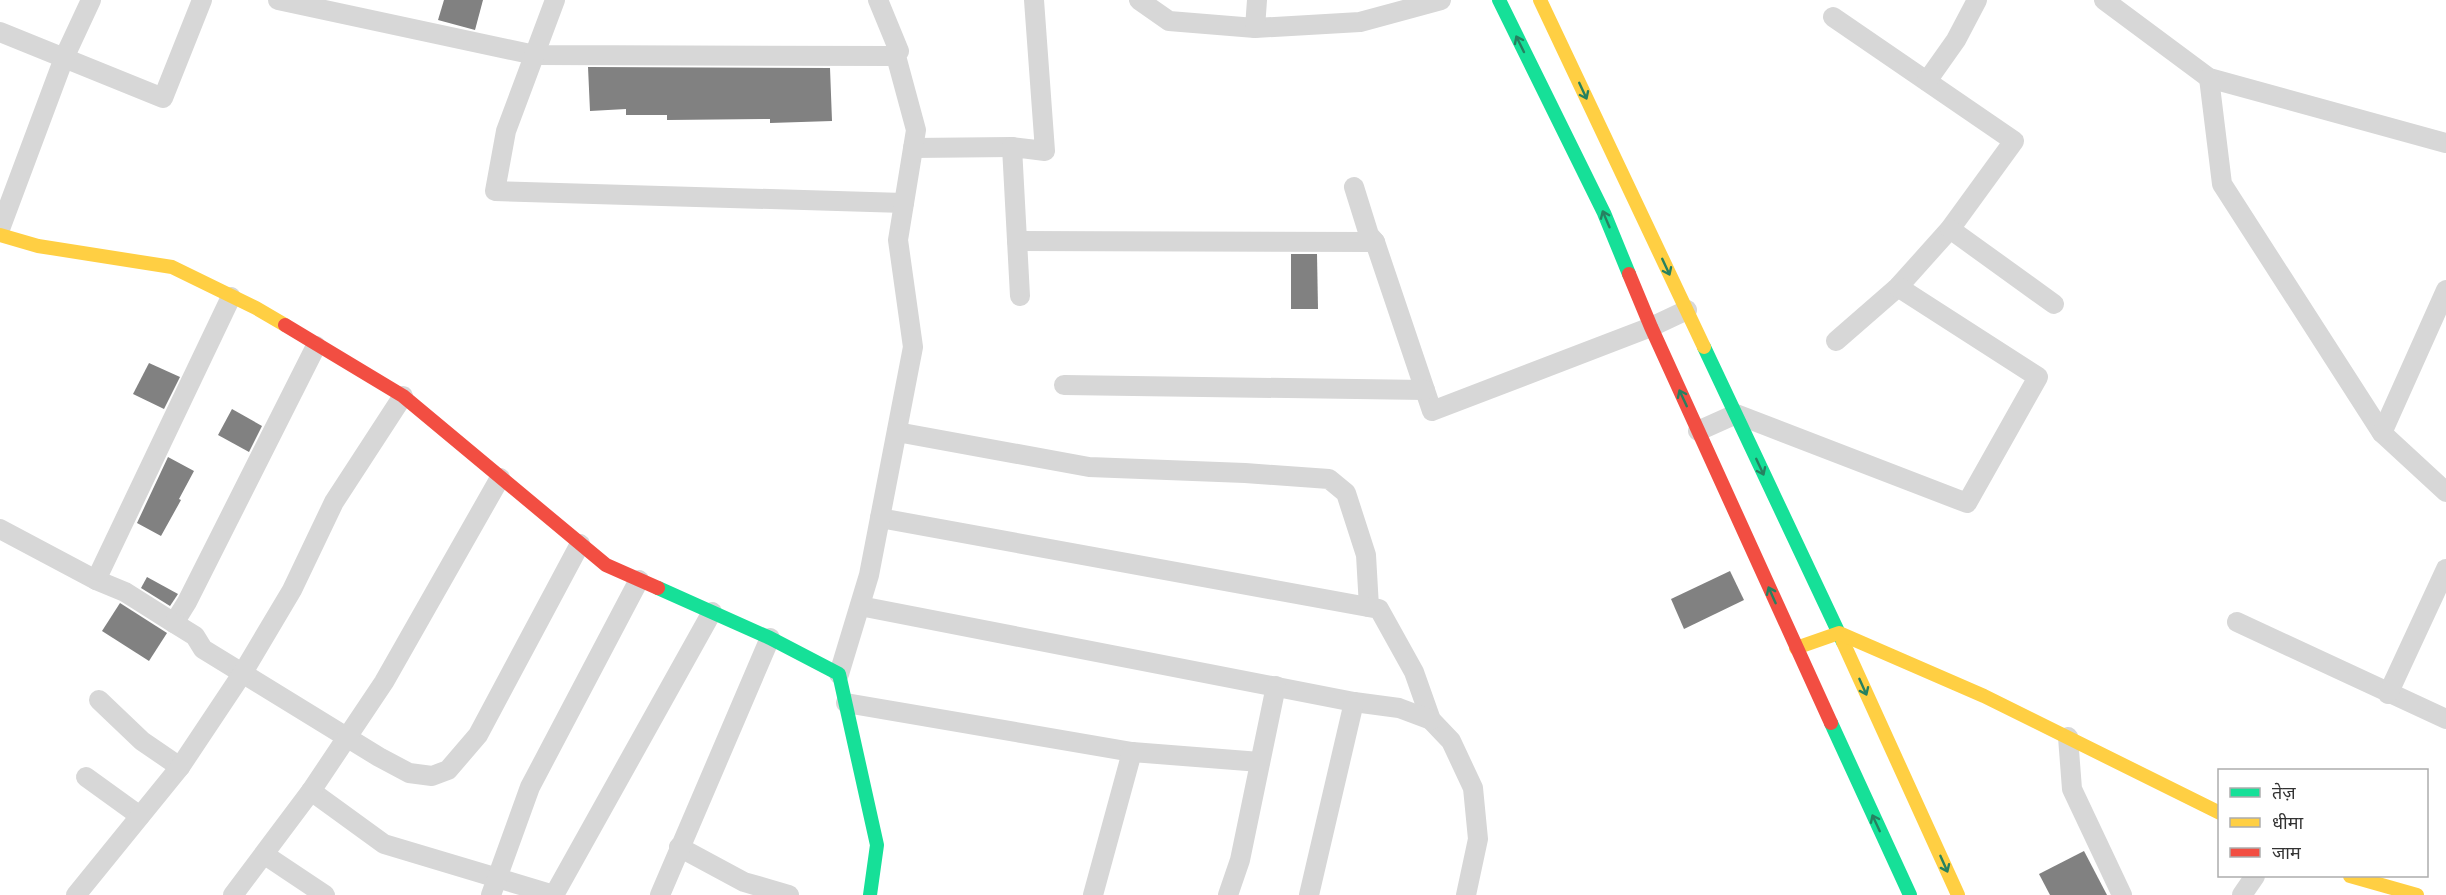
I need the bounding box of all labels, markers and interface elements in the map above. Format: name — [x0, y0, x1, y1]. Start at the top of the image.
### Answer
one-way arrow — [1514, 35, 1526, 53]
one-way arrow — [1577, 81, 1589, 99]
one-way arrow — [1600, 210, 1611, 229]
one-way arrow — [1661, 258, 1673, 276]
one-way arrow — [1677, 389, 1689, 407]
one-way arrow — [1755, 457, 1767, 475]
one-way arrow — [1766, 586, 1777, 604]
one-way arrow — [1858, 677, 1869, 695]
legend — [2218, 769, 2428, 877]
text: तेज़ — [2272, 780, 2296, 804]
text: धीमा — [2272, 810, 2303, 834]
one-way arrow — [1870, 814, 1882, 832]
text: जाम — [2272, 840, 2302, 864]
one-way arrow — [1938, 855, 1950, 873]

